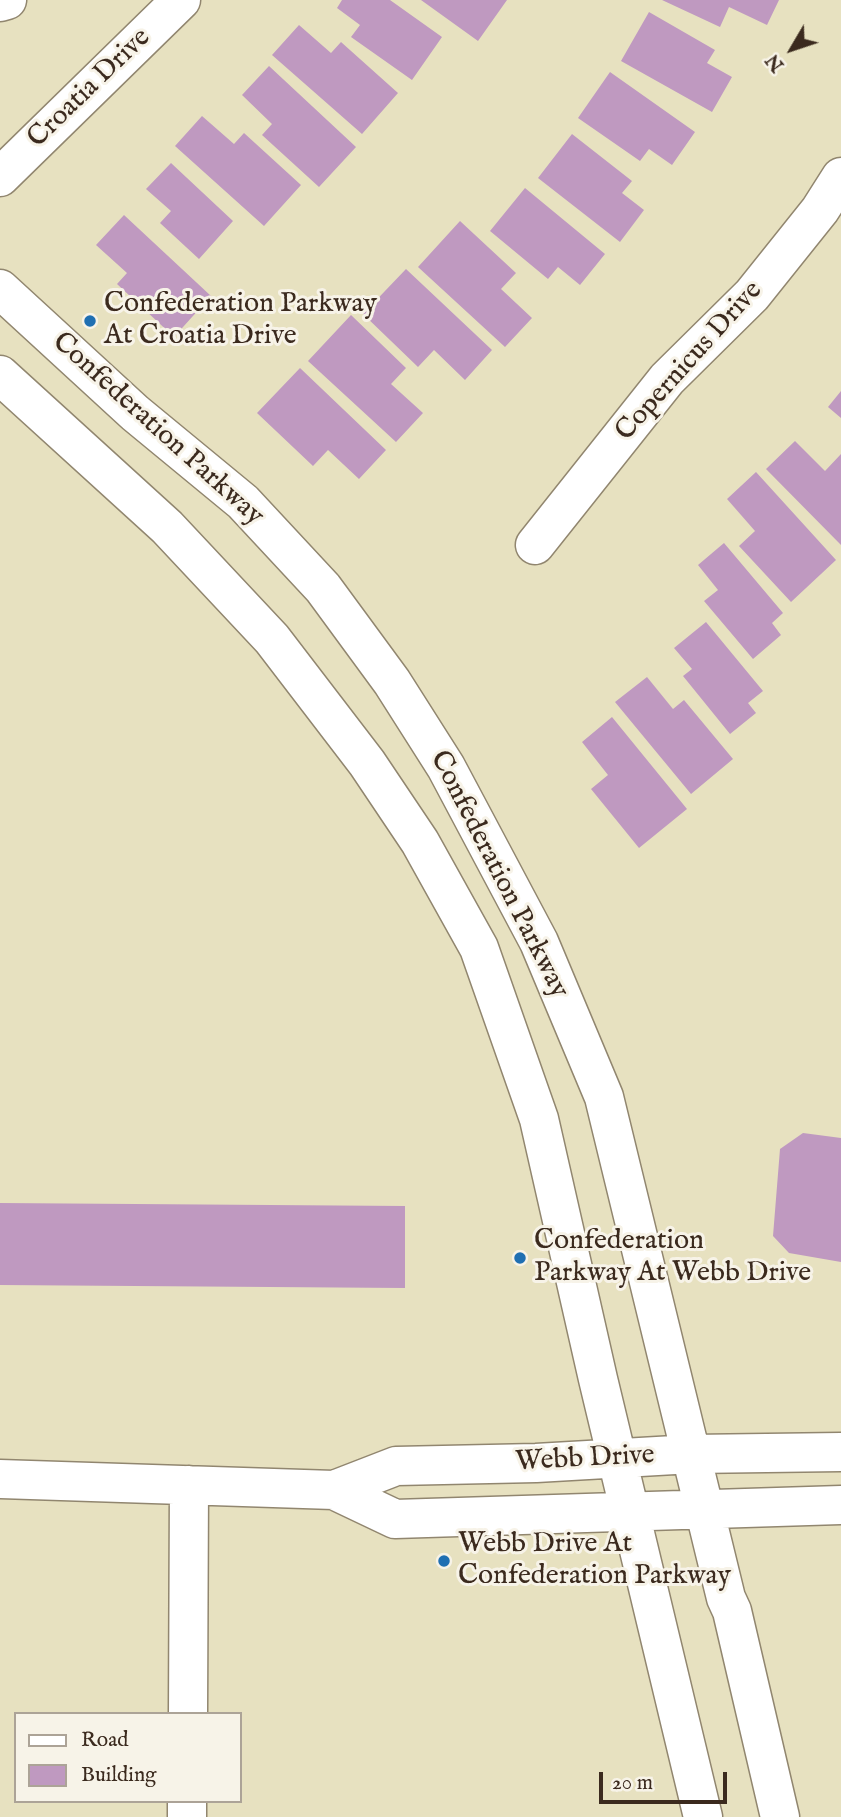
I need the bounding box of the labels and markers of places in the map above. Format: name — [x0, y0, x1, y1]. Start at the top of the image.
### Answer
place label: Confederation Parkway At Croatia Drive — [104, 288, 377, 354]
marker: Confederation Parkway At Croatia Drive — [82, 313, 98, 329]
place label: Confederation Parkway At Webb Drive — [534, 1225, 811, 1291]
marker: Confederation Parkway At Webb Drive — [512, 1250, 528, 1266]
place label: Webb Drive At Confederation Parkway — [458, 1528, 731, 1594]
marker: Webb Drive At Confederation Parkway — [436, 1553, 452, 1569]

